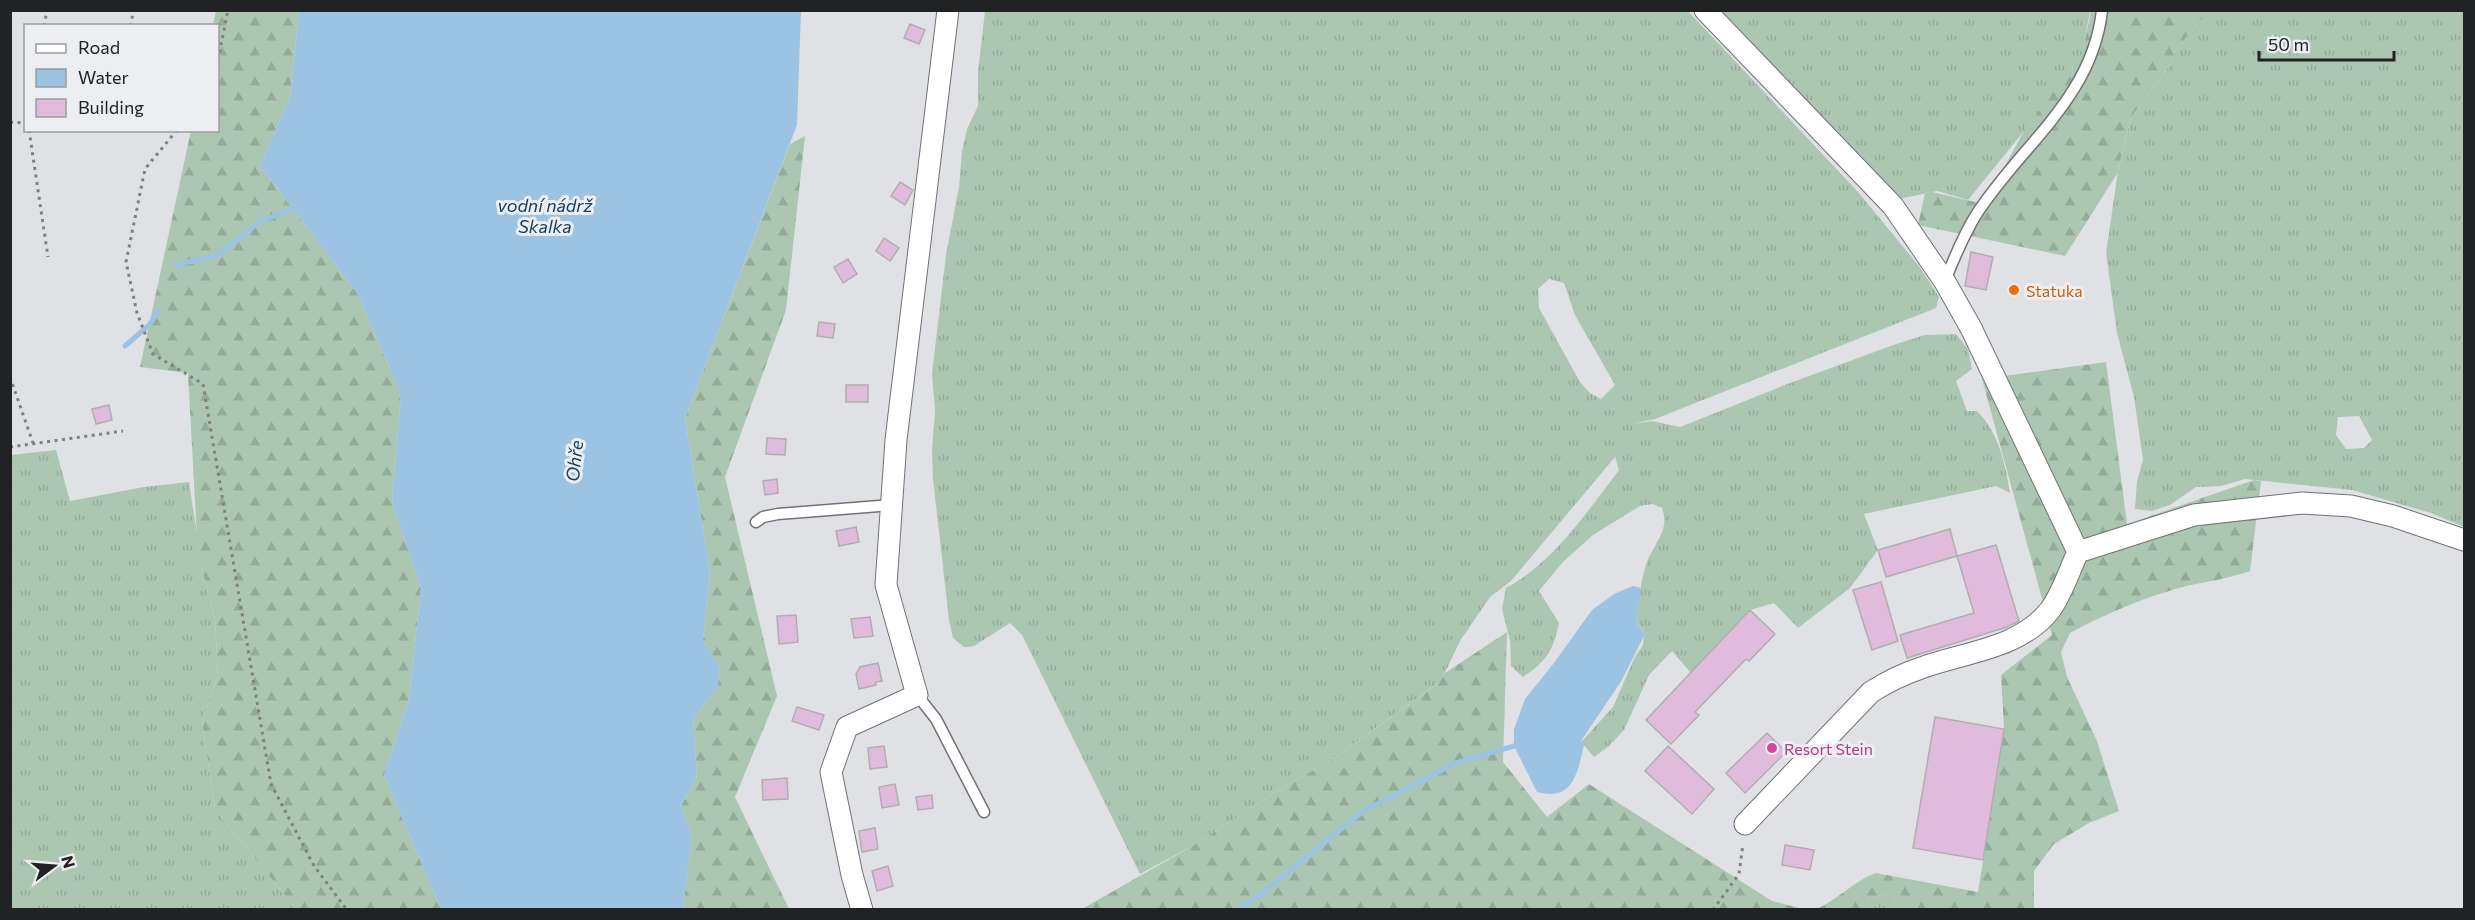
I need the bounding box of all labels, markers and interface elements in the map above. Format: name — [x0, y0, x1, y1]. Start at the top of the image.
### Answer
legend — [24, 24, 219, 132]
scale bar — [2259, 24, 2394, 62]
text: 50 m — [2268, 33, 2309, 55]
text: Road — [78, 36, 120, 58]
text: Water — [78, 66, 129, 88]
text: Building — [78, 96, 144, 118]
water label: vodní nádrž Skalka — [498, 194, 593, 237]
place label: Statuka — [2026, 281, 2083, 300]
marker: Statuka — [2007, 283, 2021, 297]
water label: Ohře — [561, 439, 587, 483]
place label: Resort Stein — [1784, 739, 1873, 758]
marker: Resort Stein — [1765, 741, 1779, 755]
north arrow — [24, 836, 84, 896]
text: N — [58, 853, 80, 870]

